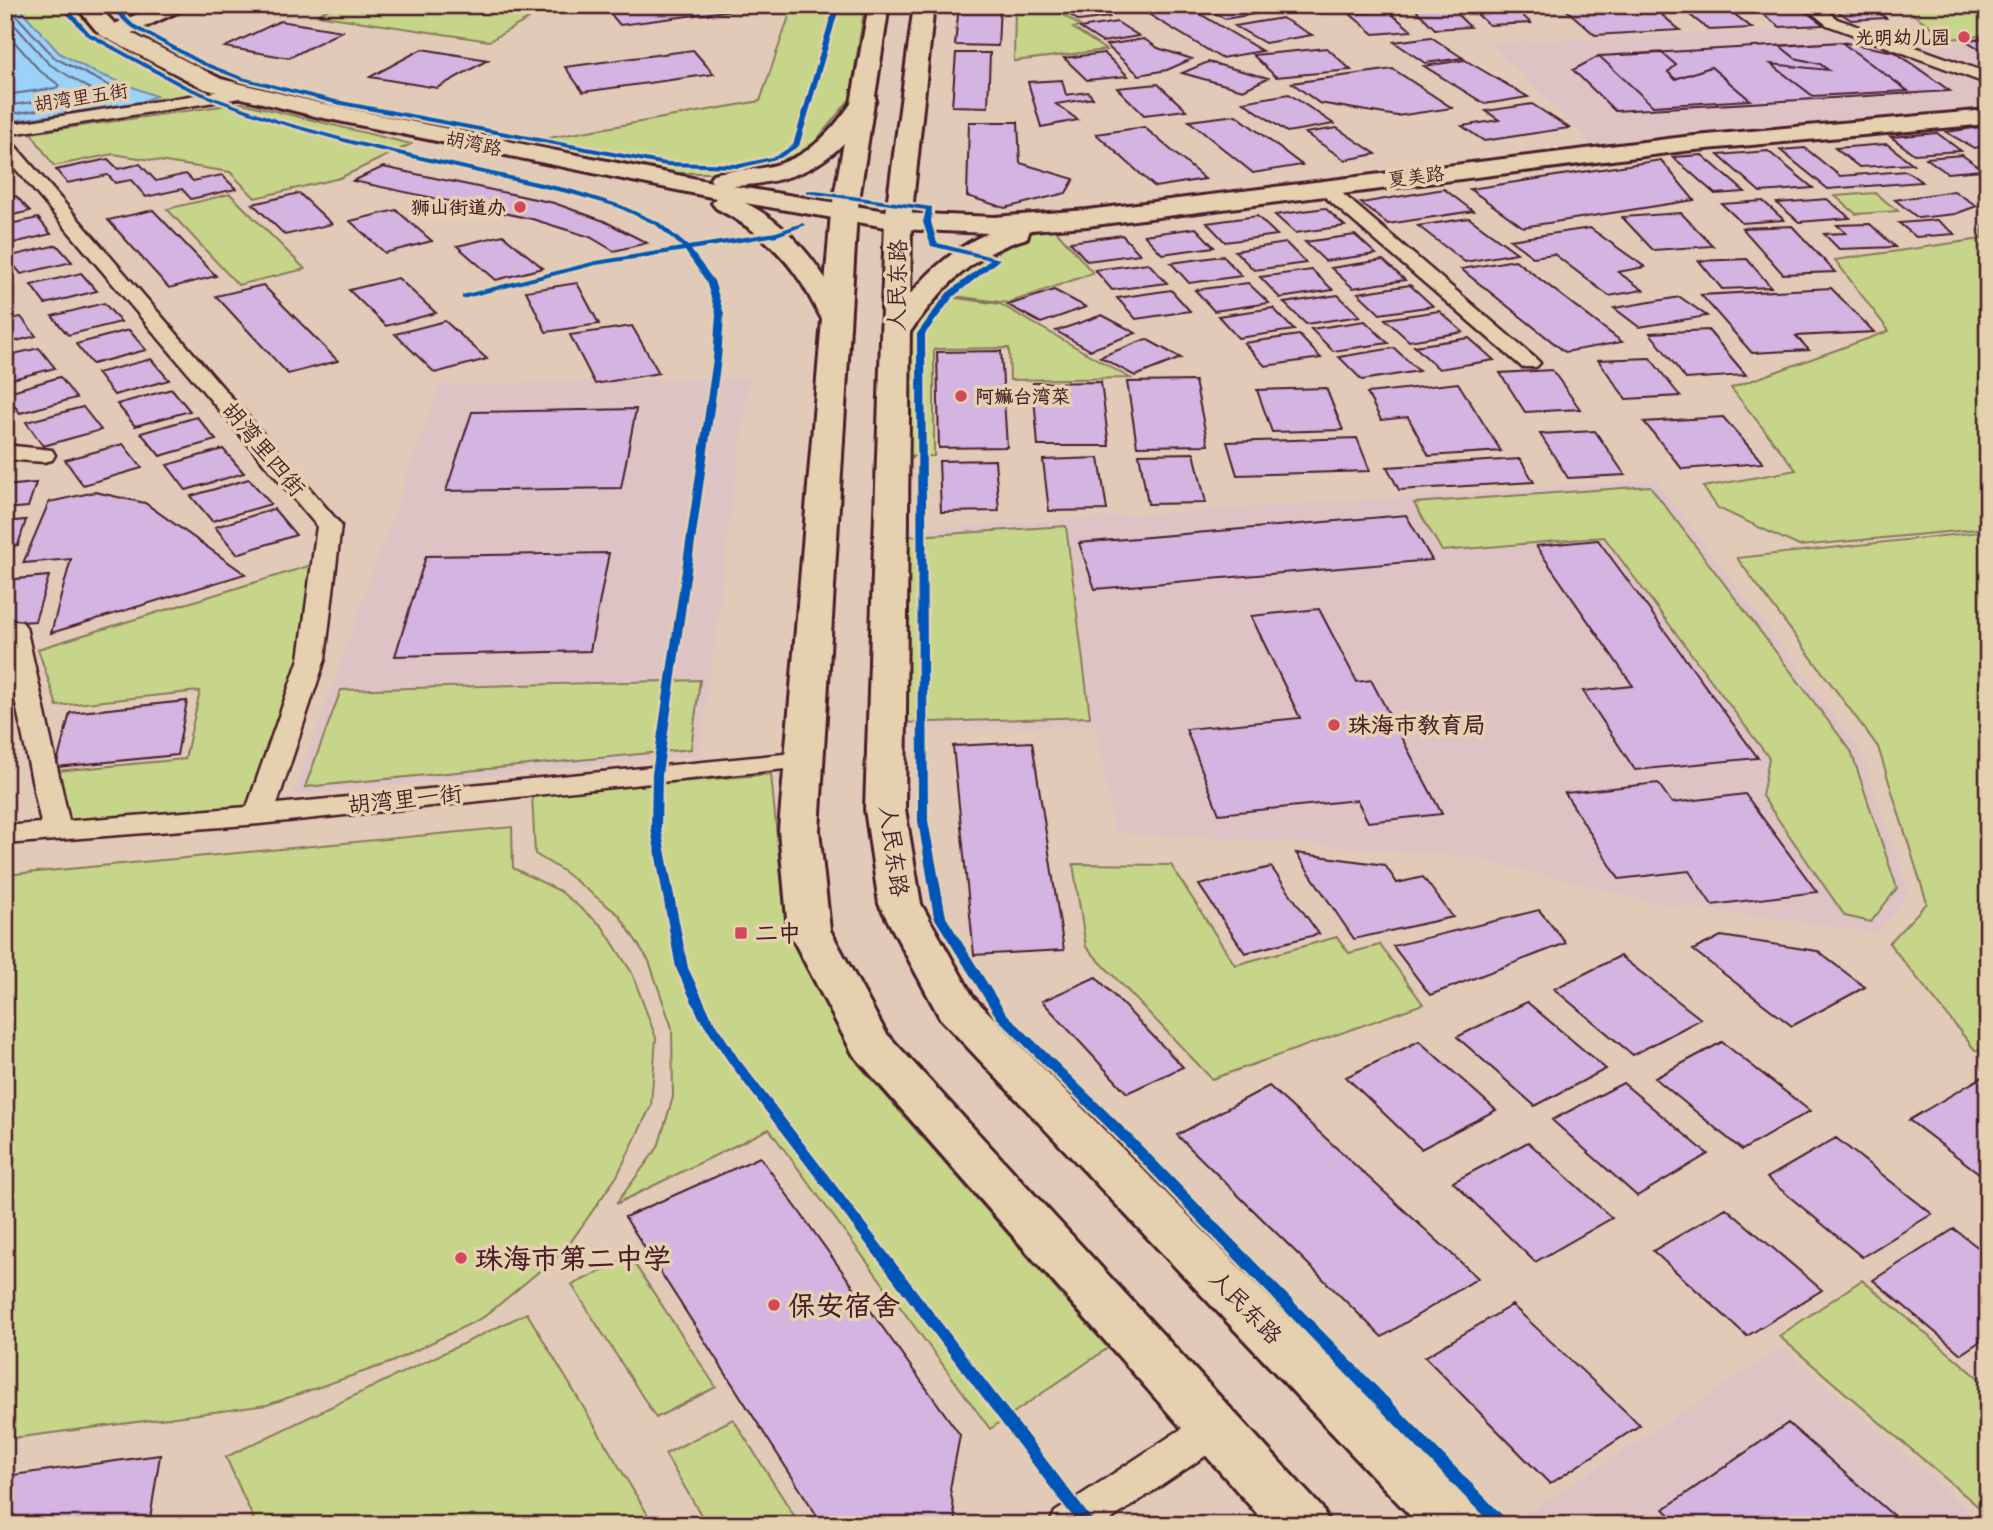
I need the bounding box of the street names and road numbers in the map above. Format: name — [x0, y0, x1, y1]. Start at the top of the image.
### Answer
street label: 胡湾里五街 — [33, 80, 130, 117]
street label: 胡湾路 — [443, 127, 504, 162]
street label: 夏美路 — [1386, 163, 1446, 192]
street label: 人民东路 — [883, 239, 913, 331]
street label: 胡湾里四街 — [216, 397, 311, 503]
street label: 胡湾里一街 — [346, 780, 464, 820]
street label: 人民东路 — [873, 804, 913, 899]
street label: 人民东路 — [1203, 1265, 1287, 1351]

